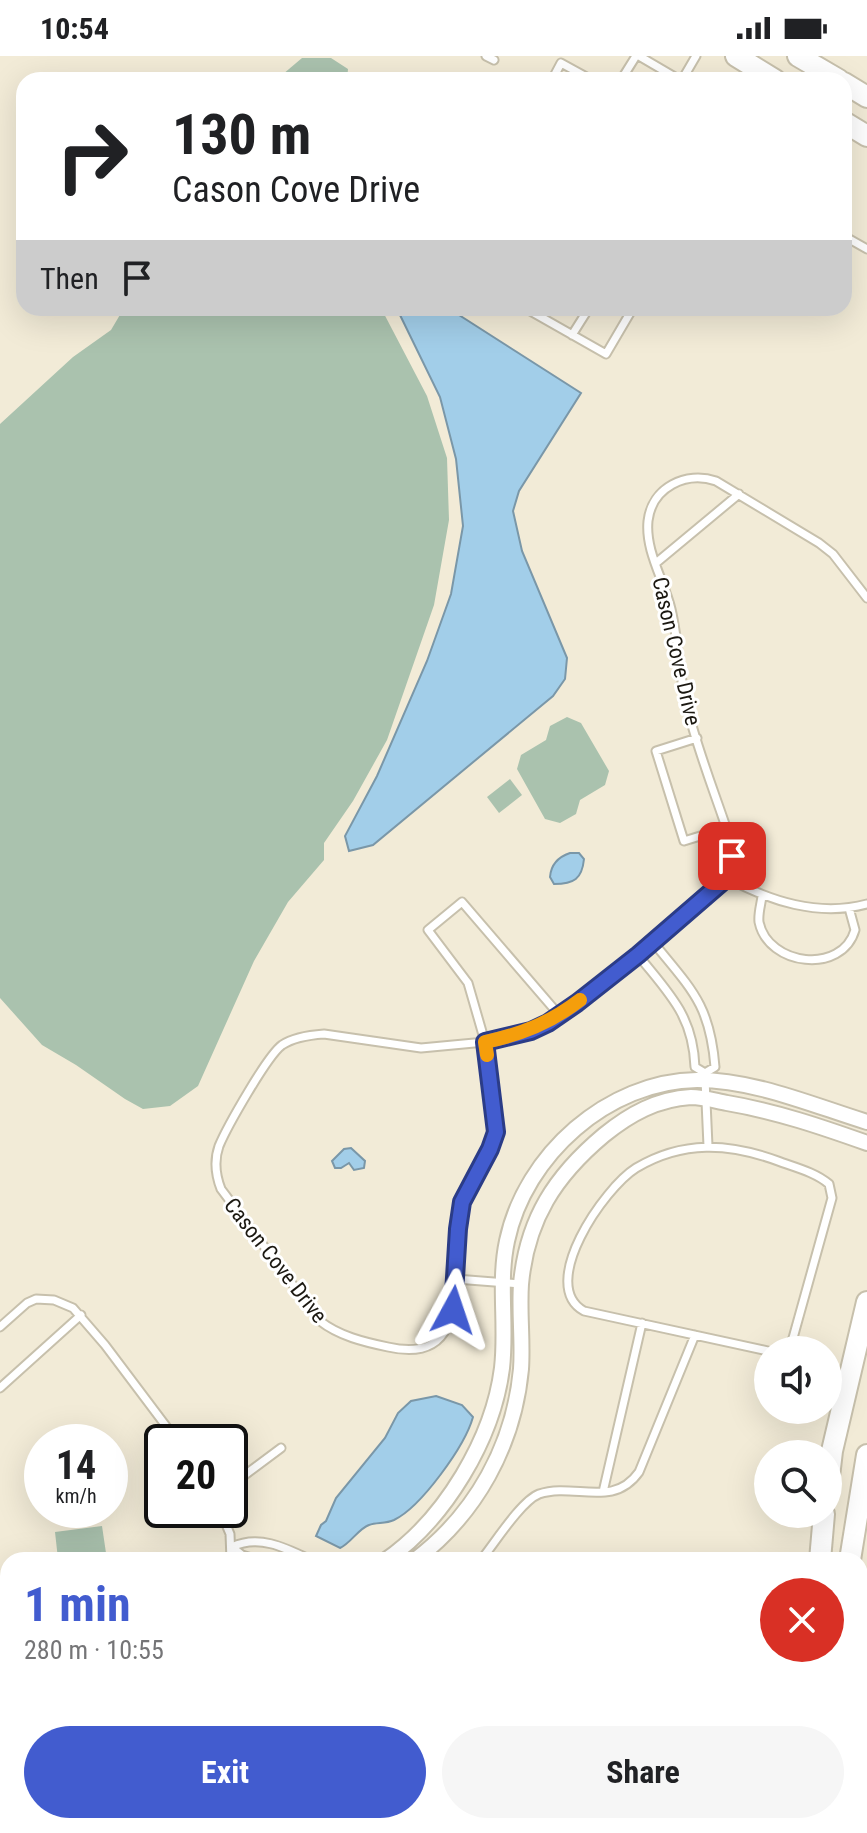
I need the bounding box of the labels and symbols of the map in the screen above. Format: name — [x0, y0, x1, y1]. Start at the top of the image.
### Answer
street label: Cason Cove Drive — [647, 574, 706, 728]
pin — [698, 822, 766, 890]
street label: Cason Cove Drive — [219, 1193, 332, 1328]
position arrow — [411, 1268, 495, 1352]
speed limit sign: 20 — [144, 1424, 248, 1528]

